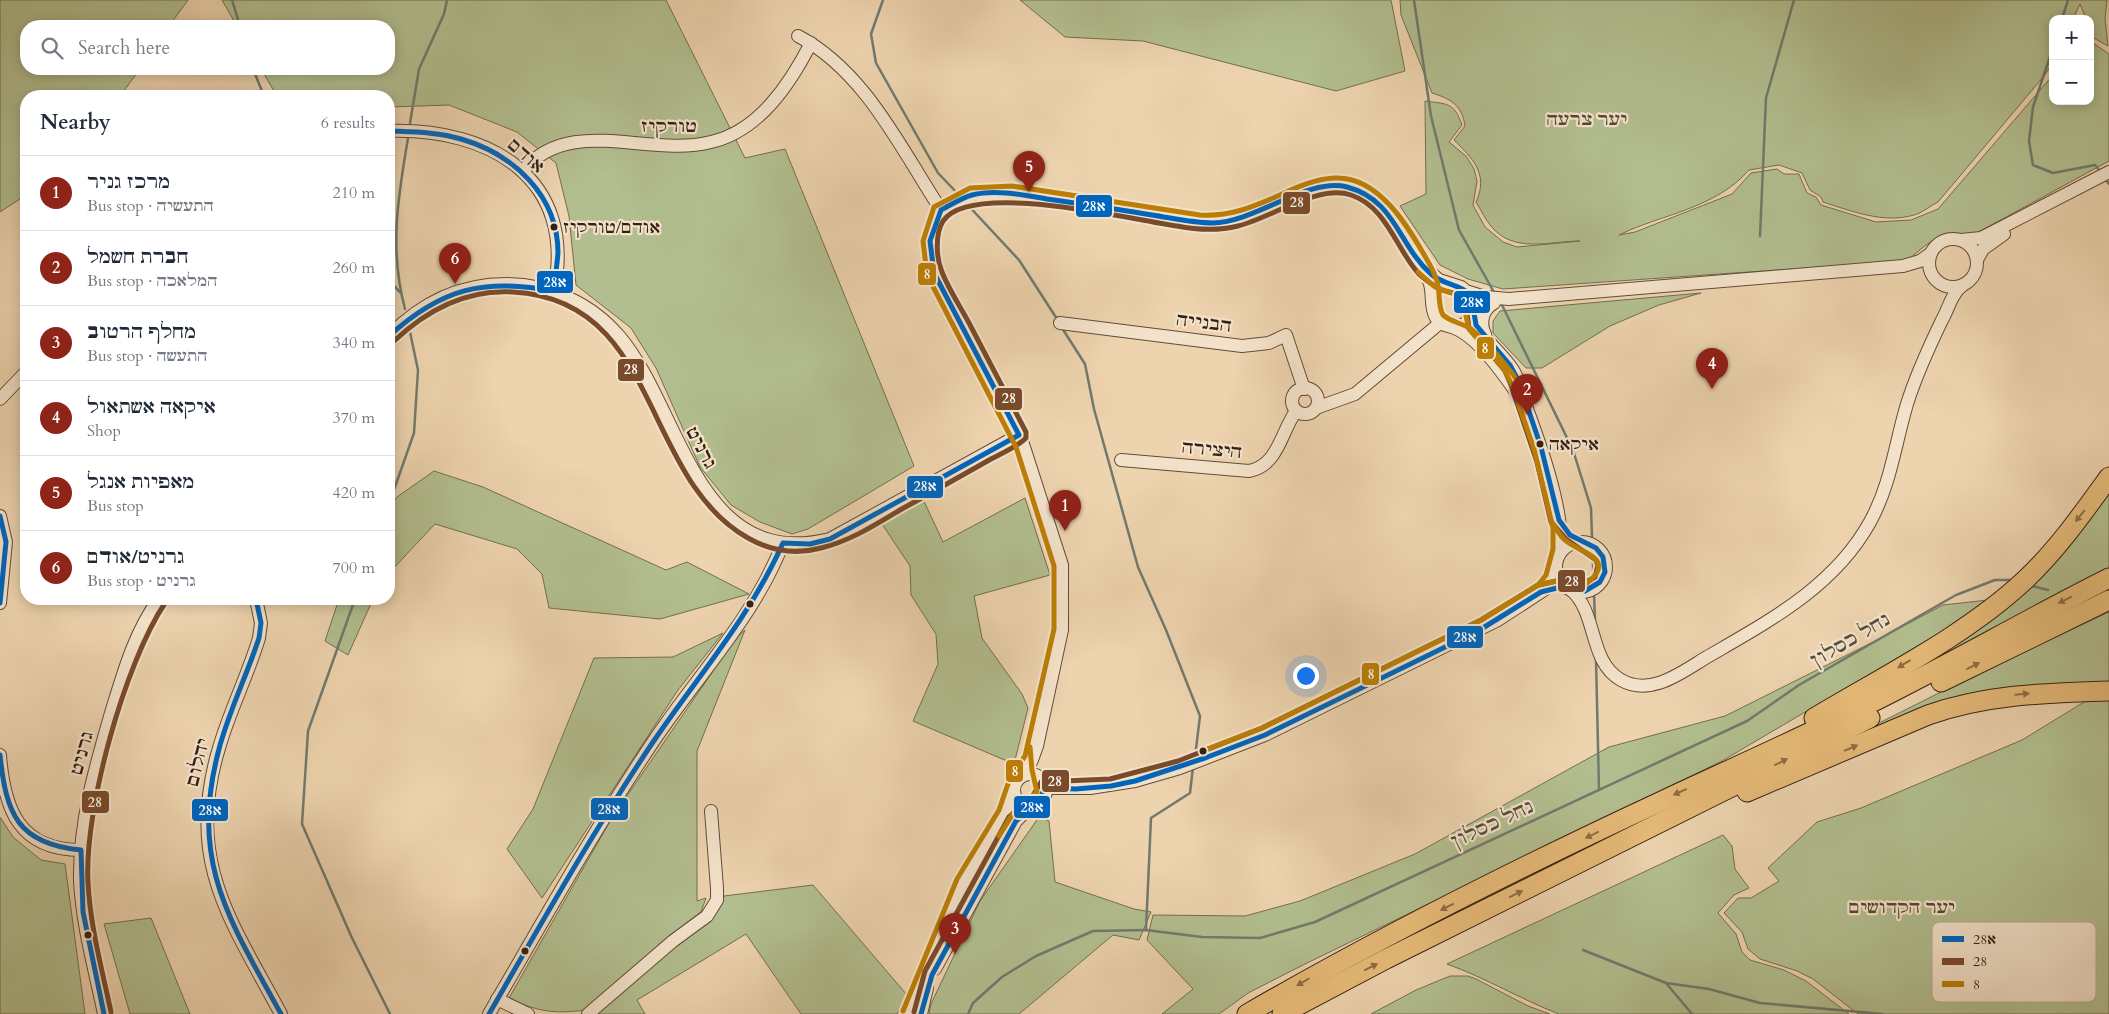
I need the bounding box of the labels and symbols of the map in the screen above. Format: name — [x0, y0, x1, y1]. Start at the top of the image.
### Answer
park label: יער צרעה — [1547, 107, 1627, 132]
street label: טורקיז — [641, 114, 697, 139]
street label: אודם — [502, 133, 550, 179]
pin: 5 — [1013, 151, 1045, 192]
line badge: 28 — [1282, 191, 1311, 215]
text: 28 — [1290, 193, 1304, 212]
line badge: 28א — [1075, 194, 1113, 218]
text: 28א — [1082, 197, 1106, 216]
place label: אודם/טורקיז — [563, 216, 661, 239]
marker: אודם/טורקיז — [549, 222, 559, 232]
pin: 6 — [439, 243, 471, 284]
line badge: 8 — [917, 262, 937, 286]
text: 8 — [923, 265, 931, 284]
line badge: 28א — [536, 270, 574, 294]
text: 28א — [543, 273, 567, 292]
line badge: 28א — [1453, 290, 1491, 314]
text: 28א — [1460, 293, 1484, 312]
street label: הבנייה — [1175, 307, 1233, 339]
line badge: 8 — [1476, 336, 1495, 360]
text: 8 — [1481, 339, 1489, 358]
pin: 4 — [1696, 348, 1728, 389]
line badge: 28 — [617, 358, 645, 382]
text: 28 — [624, 360, 638, 379]
pin: 2 — [1511, 374, 1543, 415]
line badge: 28 — [994, 387, 1023, 411]
text: 28 — [1002, 389, 1016, 408]
street label: גרניט — [680, 423, 722, 473]
place label: איקאה — [1549, 433, 1599, 456]
street label: היצירה — [1181, 435, 1243, 465]
marker: איקאה — [1535, 439, 1545, 449]
line badge: 28א — [906, 475, 944, 499]
text: 28א — [913, 477, 937, 496]
pin: 1 — [1049, 490, 1081, 531]
one-way arrow — [2075, 509, 2086, 522]
line badge: 28 — [1557, 569, 1586, 593]
text: 28 — [1565, 572, 1579, 591]
one-way arrow — [2058, 596, 2072, 604]
unlabelled marker — [745, 599, 755, 609]
water label: נחל כסלון — [1805, 607, 1895, 673]
line badge: 28א — [1446, 625, 1484, 649]
text: 28א — [1453, 628, 1477, 647]
one-way arrow — [1897, 659, 1910, 668]
line badge: 8 — [1361, 662, 1380, 686]
one-way arrow — [1966, 662, 1980, 670]
your location — [1293, 663, 1319, 689]
text: 8 — [1367, 665, 1375, 684]
one-way arrow — [2014, 690, 2030, 698]
street label: גרניט — [64, 728, 100, 778]
street label: יהלום — [180, 735, 216, 789]
one-way arrow — [1844, 743, 1858, 751]
unlabelled marker — [1198, 746, 1208, 756]
one-way arrow — [1773, 758, 1788, 766]
line badge: 8 — [1005, 759, 1024, 783]
text: 8 — [1011, 762, 1019, 781]
line badge: 28 — [1041, 769, 1070, 793]
text: 28 — [1048, 772, 1062, 791]
one-way arrow — [1673, 789, 1687, 797]
line badge: 28 — [81, 790, 110, 814]
text: 28 — [88, 793, 102, 812]
water label: נחל כסלון — [1447, 794, 1537, 854]
line badge: 28א — [1013, 795, 1051, 819]
line badge: 28א — [590, 797, 629, 821]
line badge: 28א — [191, 798, 229, 822]
text: 28א — [1020, 798, 1044, 817]
text: 28א — [597, 800, 621, 819]
text: 28א — [198, 801, 222, 820]
one-way arrow — [1585, 831, 1600, 839]
one-way arrow — [1509, 890, 1524, 898]
park label: יער הקדושים — [1849, 895, 1955, 920]
one-way arrow — [1440, 903, 1454, 911]
pin: 3 — [939, 913, 971, 954]
legend — [1932, 922, 2096, 1002]
unlabelled marker — [83, 930, 93, 940]
text: 28א — [1973, 930, 1996, 949]
unlabelled marker — [520, 946, 530, 956]
text: 28 — [1973, 952, 1987, 971]
one-way arrow — [1364, 963, 1378, 971]
text: 8 — [1973, 975, 1980, 994]
one-way arrow — [1295, 978, 1310, 986]

